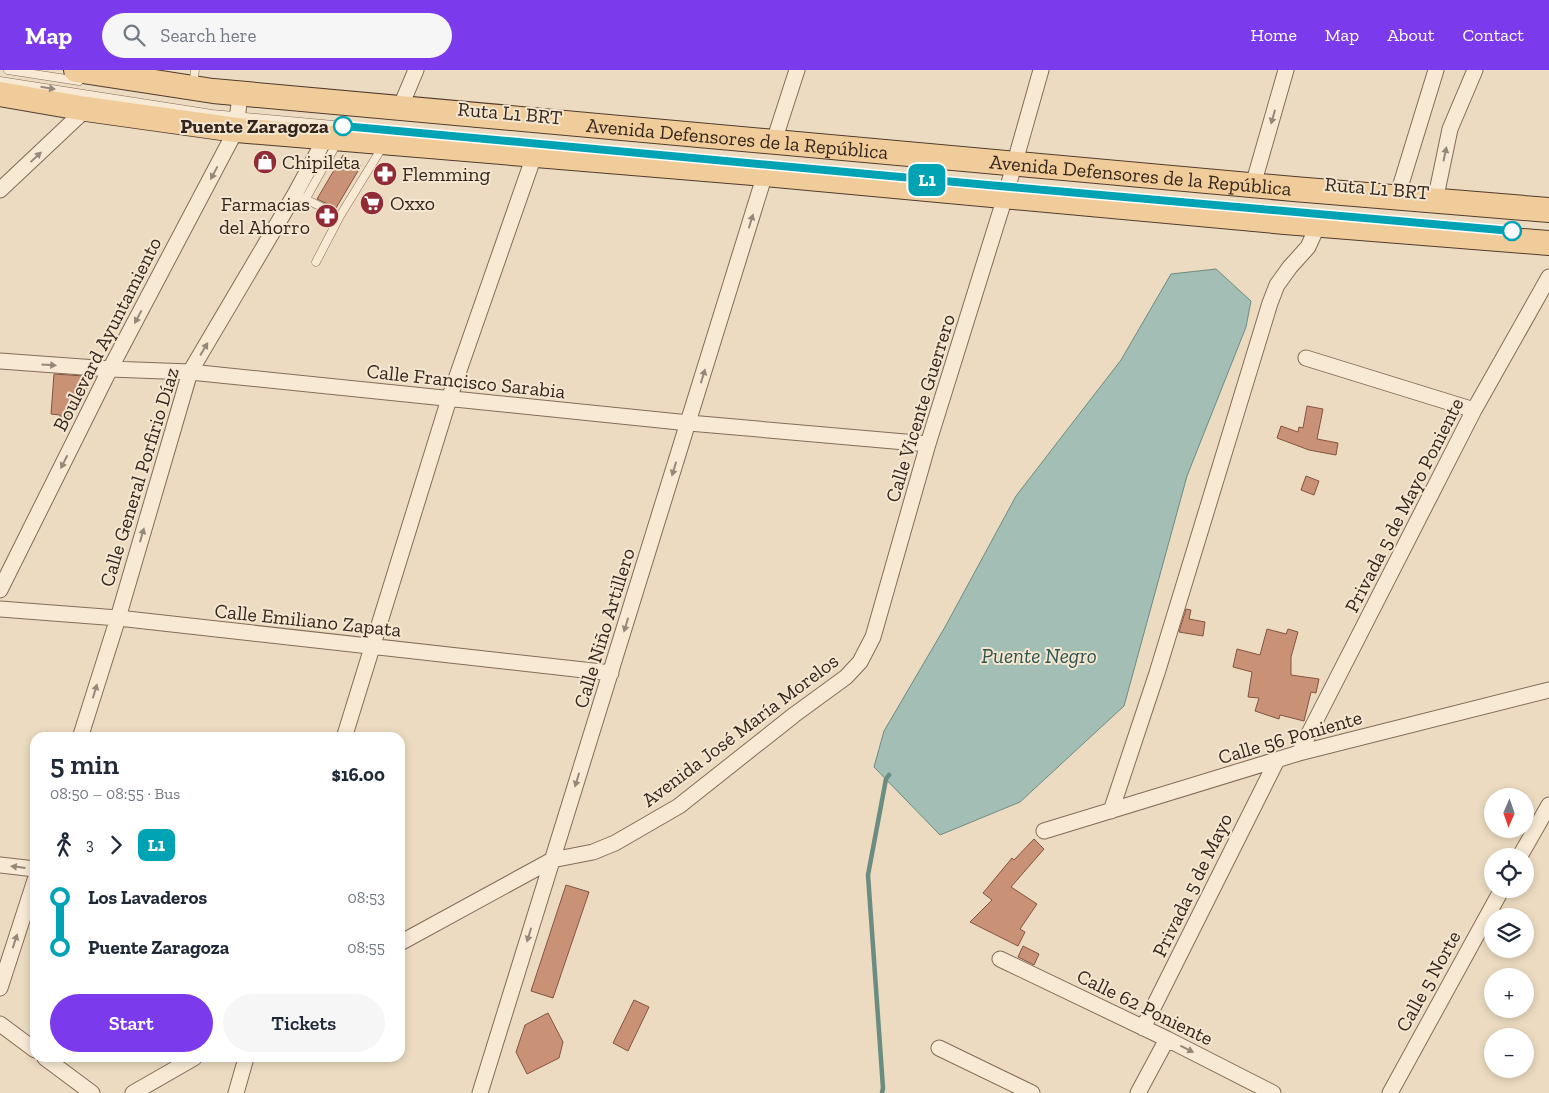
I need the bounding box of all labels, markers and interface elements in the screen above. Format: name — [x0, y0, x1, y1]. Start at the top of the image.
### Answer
search box — [102, 13, 452, 58]
text: Map — [25, 21, 72, 50]
icon: search — [120, 21, 148, 49]
text: Search here — [160, 24, 257, 47]
text: Home — [1250, 24, 1297, 46]
text: Map — [1325, 24, 1359, 46]
text: About — [1387, 24, 1434, 46]
text: Contact — [1462, 24, 1524, 46]
one-way arrow — [41, 85, 57, 93]
street label: Ruta L1 BRT — [457, 96, 563, 130]
one-way arrow — [1268, 109, 1276, 124]
street label: Avenida Defensores de la República — [585, 113, 890, 164]
place label: Puente Zaragoza — [180, 114, 329, 138]
marker: Puente Zaragoza — [333, 116, 353, 136]
one-way arrow — [1441, 145, 1449, 161]
shop icon: Chipileta — [252, 149, 278, 175]
street label: Avenida Defensores de la República — [989, 149, 1293, 201]
place label: Chipileta — [282, 150, 360, 174]
one-way arrow — [29, 151, 41, 163]
pharmacy icon: Flemming — [372, 161, 398, 187]
place label: Flemming — [402, 162, 490, 186]
line badge: L1 — [904, 164, 950, 196]
one-way arrow — [209, 166, 218, 180]
text: L1 — [918, 169, 936, 191]
street label: Ruta L1 BRT — [1324, 171, 1430, 205]
supermarket icon: Oxxo — [359, 190, 385, 216]
place label: Oxxo — [390, 191, 435, 215]
place label: Farmacias del Ahorro — [219, 192, 310, 239]
pharmacy icon: Farmacias del Ahorro — [314, 203, 340, 229]
one-way arrow — [747, 213, 755, 228]
unlabelled marker — [1502, 221, 1522, 241]
street label: Boulevard Ayuntamiento — [48, 233, 166, 435]
one-way arrow — [134, 310, 142, 324]
street label: Calle Vicente Guerrero — [880, 311, 960, 505]
one-way arrow — [199, 342, 208, 355]
street label: Calle Francisco Sarabia — [365, 359, 567, 403]
one-way arrow — [41, 361, 57, 369]
street label: Calle General Porfirio Díaz — [94, 365, 184, 589]
one-way arrow — [700, 369, 707, 384]
street label: Privada 5 de Mayo Poniente — [1339, 394, 1469, 616]
one-way arrow — [60, 454, 68, 469]
one-way arrow — [670, 462, 678, 477]
one-way arrow — [138, 528, 146, 543]
street label: Calle Niño Artillero — [568, 545, 640, 711]
street label: Calle Emiliano Zapata — [213, 598, 403, 642]
one-way arrow — [622, 617, 629, 632]
water label: Puente Negro — [981, 643, 1097, 668]
street label: Avenida José María Morelos — [637, 648, 843, 812]
one-way arrow — [91, 683, 99, 698]
street label: Calle 56 Poniente — [1215, 705, 1365, 769]
text: 5 min — [50, 748, 119, 781]
text: $16.00 — [332, 763, 385, 786]
one-way arrow — [573, 772, 581, 787]
text: 08:50 – 08:55 · Bus — [50, 784, 180, 803]
north arrow — [1484, 788, 1534, 838]
map controls — [1484, 788, 1534, 1078]
street label: Privada 5 de Mayo — [1147, 809, 1237, 961]
icon: walk — [50, 831, 78, 859]
icon: forward — [102, 831, 130, 859]
text: L1 — [148, 834, 165, 856]
text: 3 — [86, 835, 94, 854]
button: locate — [1484, 848, 1534, 898]
one-way arrow — [9, 863, 25, 871]
text: Los Lavaderos — [88, 886, 207, 909]
text: 08:53 — [348, 888, 385, 907]
button: layers — [1484, 908, 1534, 958]
street label: Calle 5 Norte — [1390, 926, 1466, 1036]
one-way arrow — [525, 927, 533, 942]
one-way arrow — [12, 934, 19, 949]
text: Puente Zaragoza — [88, 936, 229, 959]
text: 08:55 — [347, 938, 385, 957]
street label: Calle 62 Poniente — [1073, 964, 1217, 1050]
button: + — [1484, 968, 1534, 1018]
button: Start — [50, 994, 213, 1052]
button: Tickets — [223, 994, 385, 1052]
button: − — [1484, 1028, 1534, 1078]
one-way arrow — [1180, 1045, 1194, 1053]

